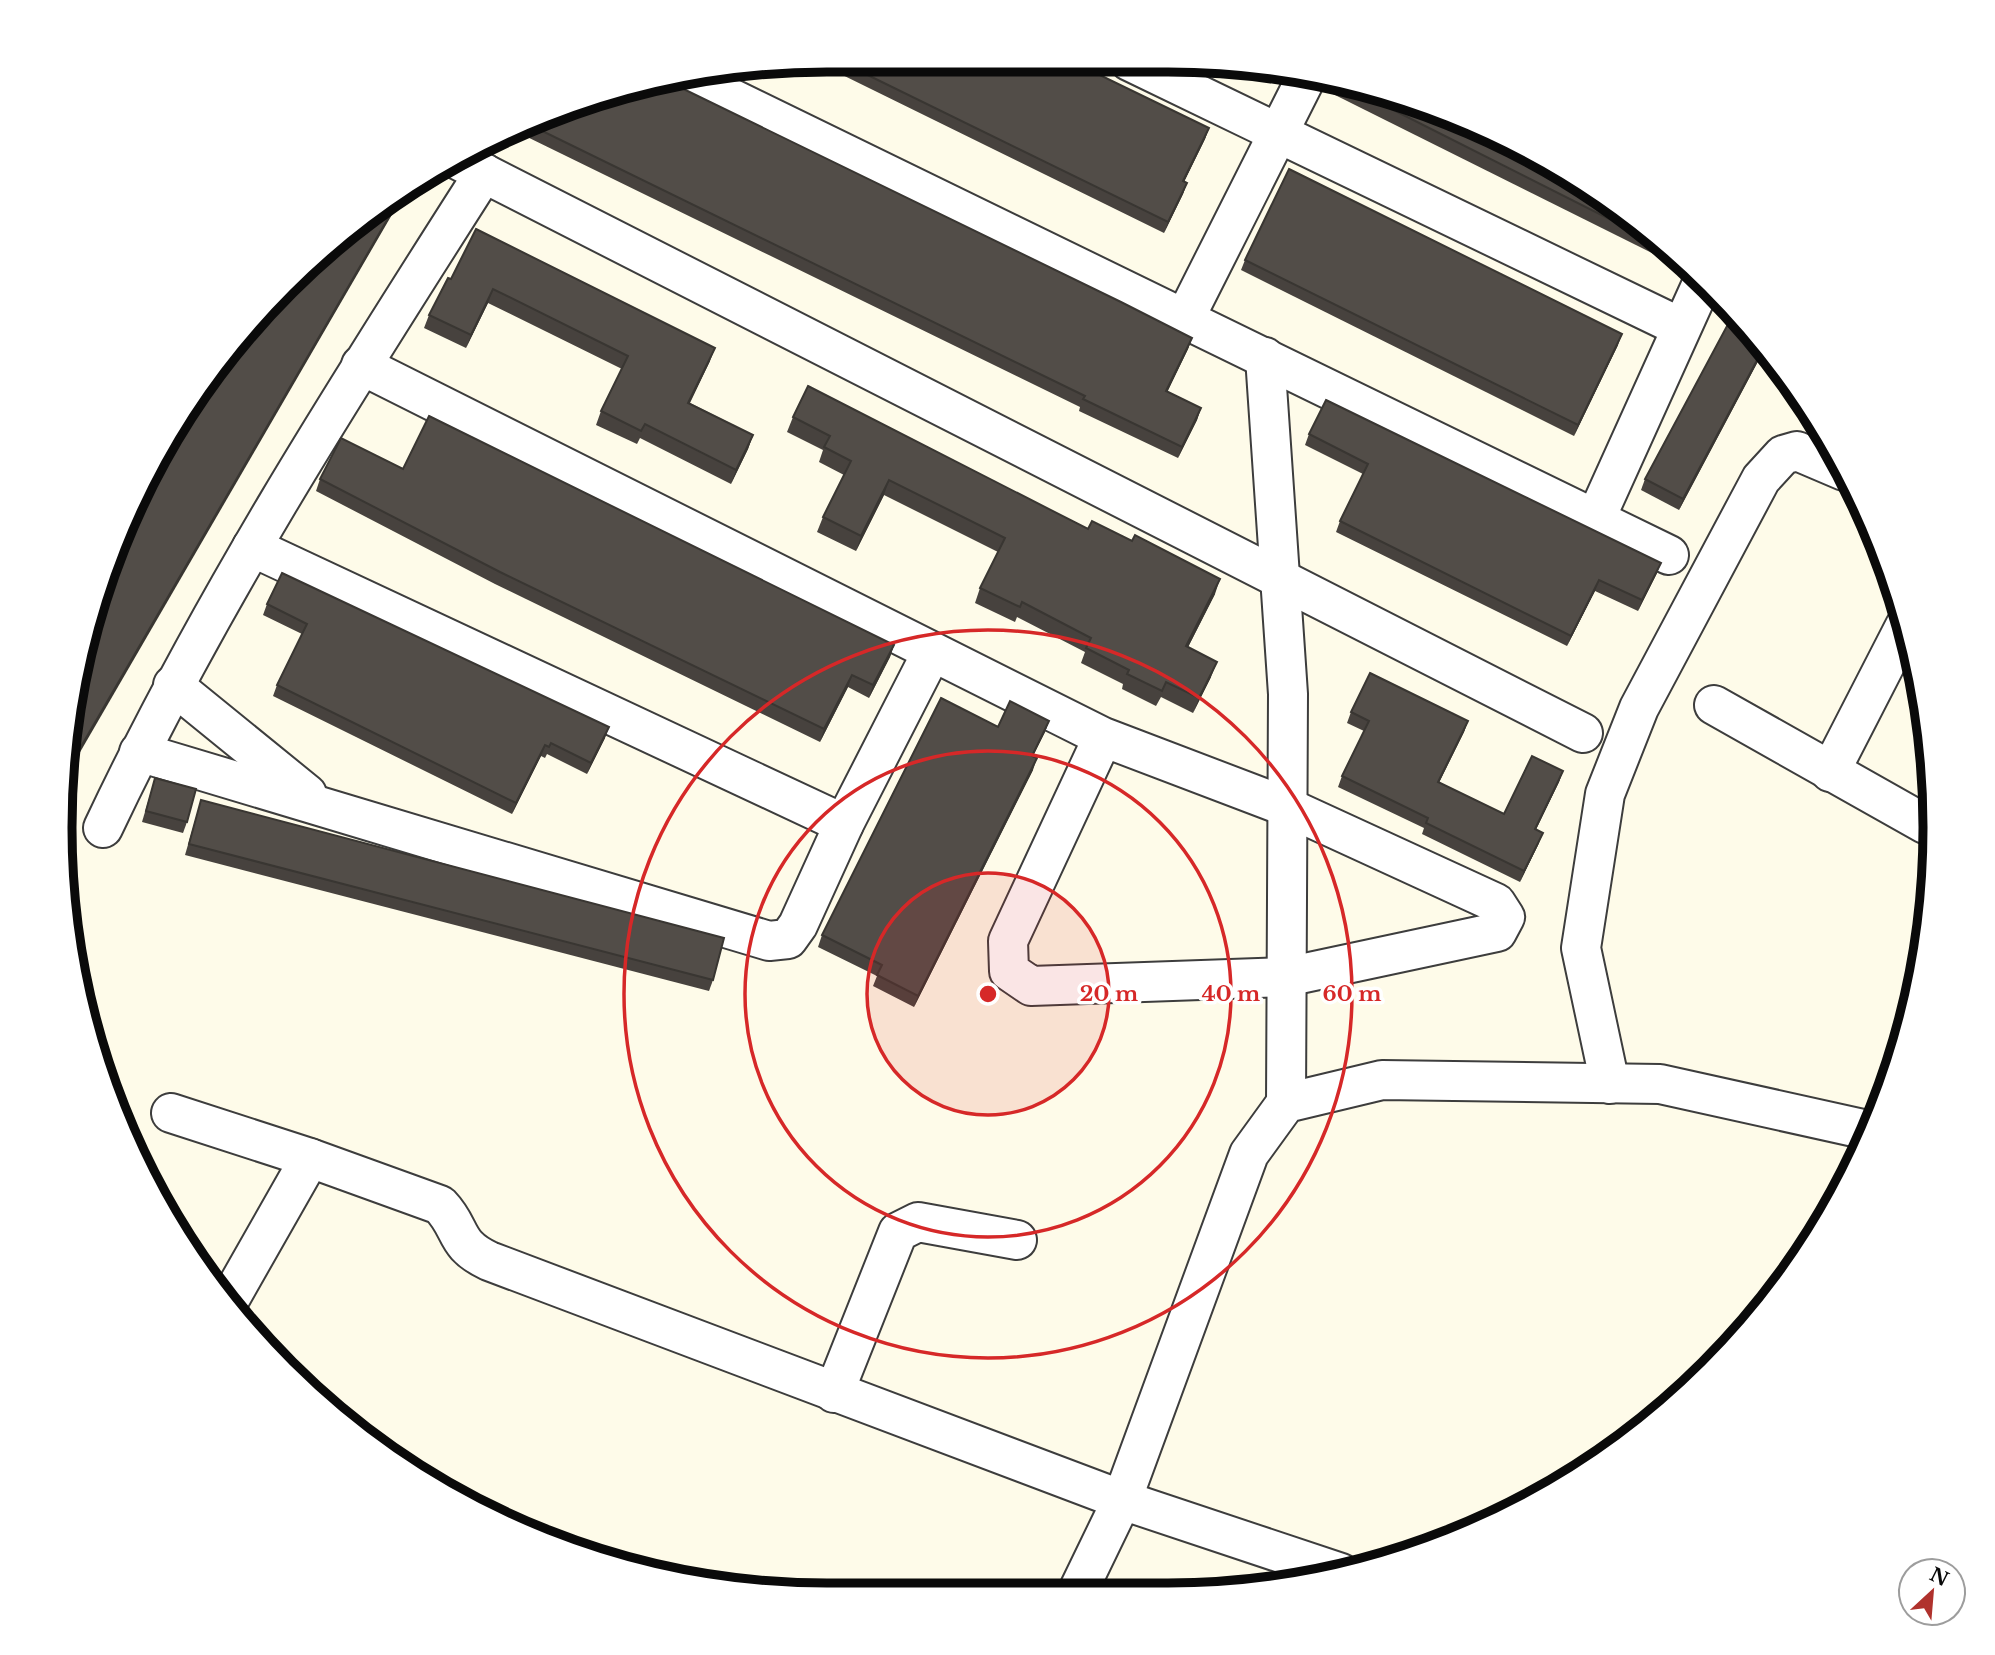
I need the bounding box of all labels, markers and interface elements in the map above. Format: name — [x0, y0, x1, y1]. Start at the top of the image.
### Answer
text: 20 m — [1080, 981, 1138, 1007]
text: 40 m — [1202, 981, 1260, 1007]
text: 60 m — [1323, 981, 1381, 1007]
centre of rings — [976, 982, 1000, 1006]
north arrow — [1897, 1557, 1967, 1627]
text: N — [1926, 1563, 1952, 1591]

